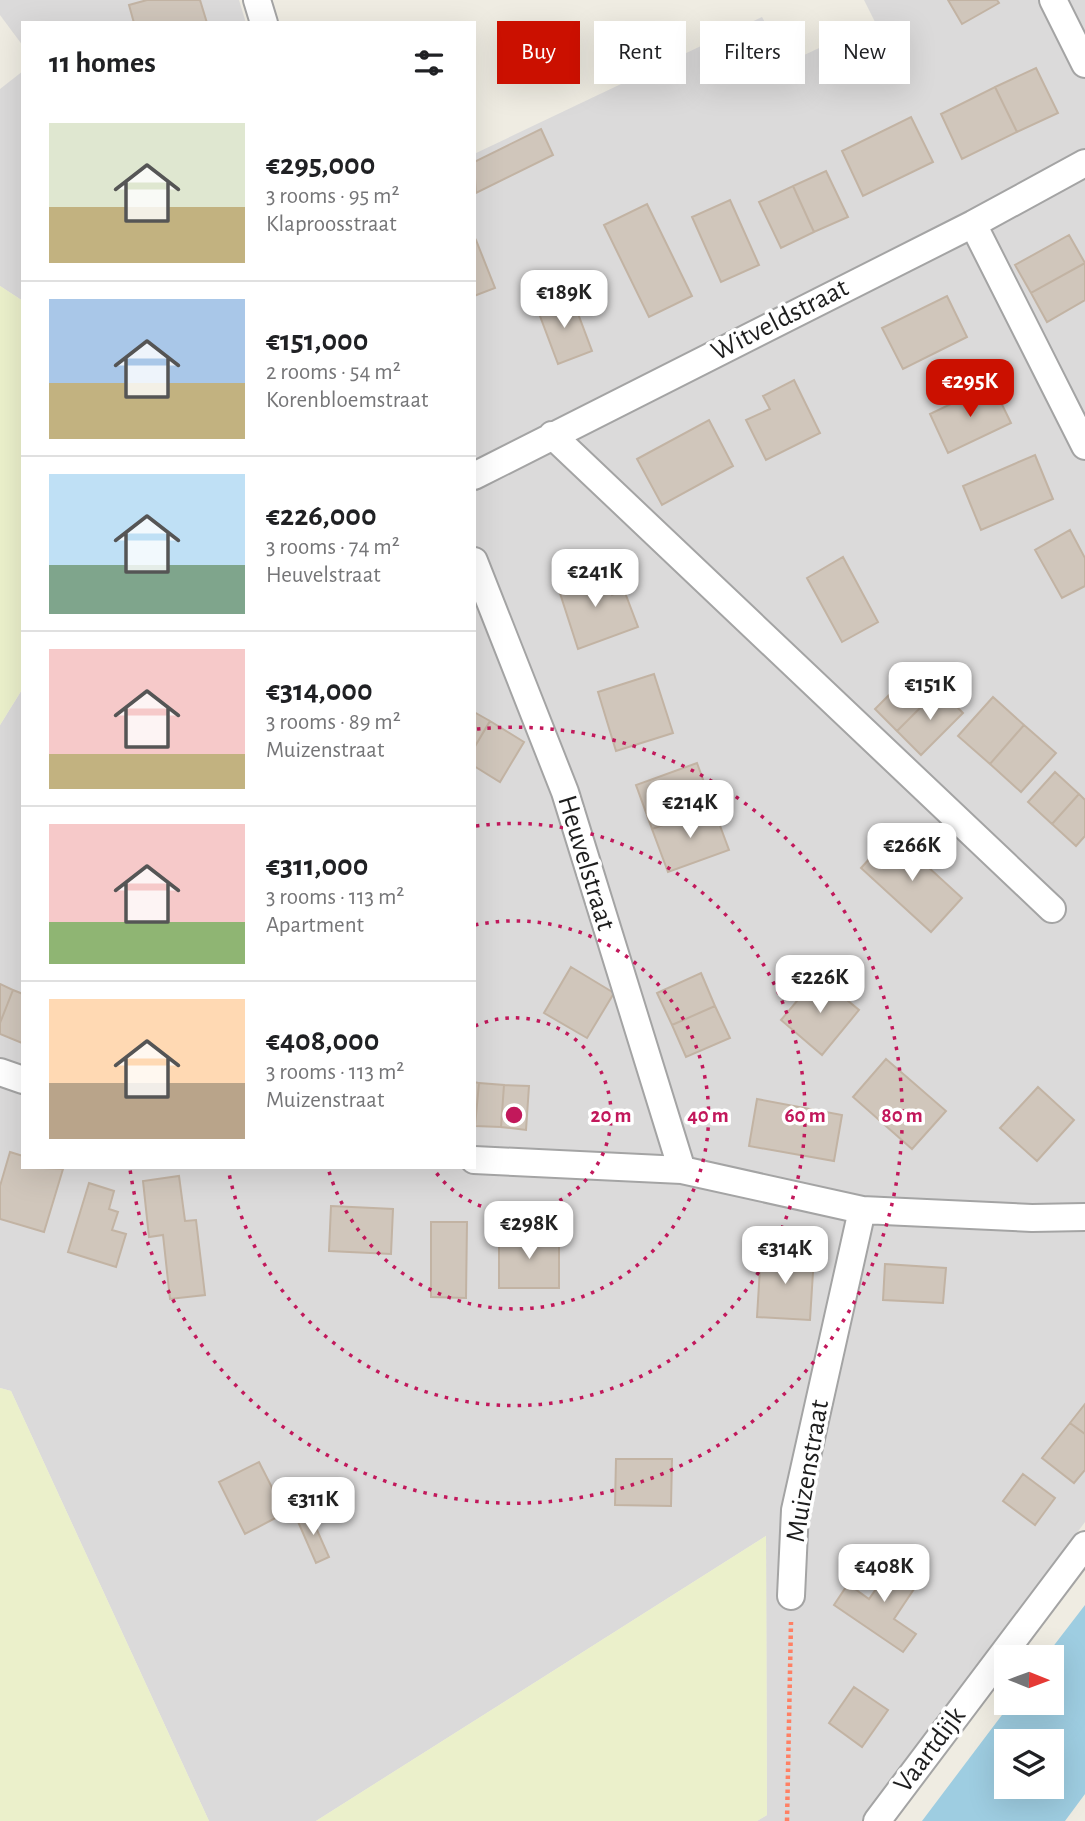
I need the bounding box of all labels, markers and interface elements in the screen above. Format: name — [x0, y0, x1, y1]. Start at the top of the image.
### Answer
chip: Buy — [497, 21, 580, 84]
chip: Rent — [594, 21, 686, 84]
chip: Filters — [700, 21, 805, 84]
chip: New — [819, 21, 910, 84]
icon: filters — [410, 44, 448, 82]
text: 11 homes — [49, 48, 156, 78]
text: €295,000 — [266, 150, 375, 180]
icon: home — [105, 151, 189, 235]
text: 3 rooms · 95 m² — [266, 185, 399, 208]
text: Klaproosstraat — [266, 213, 397, 236]
pin: €189K — [515, 270, 613, 330]
street label: Witveldstraat — [707, 274, 853, 366]
text: €189K — [537, 281, 591, 304]
text: €151,000 — [266, 326, 368, 356]
icon: home — [105, 327, 189, 411]
pin: €295K — [921, 360, 1019, 419]
text: 2 rooms · 54 m² — [266, 361, 401, 384]
text: €295K — [942, 370, 998, 393]
text: Korenbloemstraat — [266, 389, 428, 412]
text: €226,000 — [266, 501, 377, 531]
icon: home — [105, 502, 189, 586]
text: 3 rooms · 74 m² — [266, 536, 400, 559]
pin: €241K — [546, 550, 644, 609]
text: €241K — [568, 560, 622, 583]
text: Heuvelstraat — [266, 564, 381, 587]
pin: €151K — [881, 662, 979, 722]
text: €151K — [905, 673, 955, 696]
text: €314,000 — [266, 676, 373, 706]
icon: home — [105, 677, 189, 761]
text: 3 rooms · 89 m² — [266, 711, 401, 734]
text: Muizenstraat — [266, 739, 384, 762]
pin: €214K — [641, 780, 739, 840]
text: €214K — [663, 791, 717, 814]
street label: Heuvelstraat — [552, 792, 620, 934]
pin: €266K — [863, 824, 961, 883]
text: €266K — [883, 834, 941, 857]
text: €311,000 — [266, 851, 368, 881]
icon: home — [105, 852, 189, 936]
text: 3 rooms · 113 m² — [266, 886, 404, 909]
text: Apartment — [266, 914, 364, 937]
pin: €226K — [771, 956, 869, 1015]
text: €226K — [792, 966, 848, 989]
text: €408,000 — [266, 1026, 379, 1056]
icon: home — [105, 1027, 189, 1111]
text: 3 rooms · 113 m² — [266, 1061, 404, 1084]
text: Muizenstraat — [266, 1089, 384, 1112]
centre of rings — [502, 1103, 526, 1127]
text: 20 m — [591, 1105, 631, 1126]
text: 40 m — [687, 1105, 729, 1126]
text: 60 m — [784, 1105, 826, 1126]
text: 80 m — [881, 1105, 923, 1126]
pin: €298K — [480, 1202, 578, 1261]
text: €298K — [500, 1212, 558, 1235]
pin: €314K — [736, 1226, 834, 1286]
text: €314K — [758, 1237, 812, 1260]
street label: Muizenstraat — [782, 1398, 834, 1544]
pin: €311K — [264, 1478, 362, 1537]
text: €311K — [288, 1488, 338, 1511]
pin: €408K — [835, 1544, 933, 1604]
text: €408K — [854, 1555, 914, 1578]
north arrow — [994, 1645, 1064, 1715]
map controls — [994, 1645, 1064, 1799]
street label: Vaartdijk — [889, 1702, 971, 1798]
button: layers — [994, 1729, 1064, 1799]

